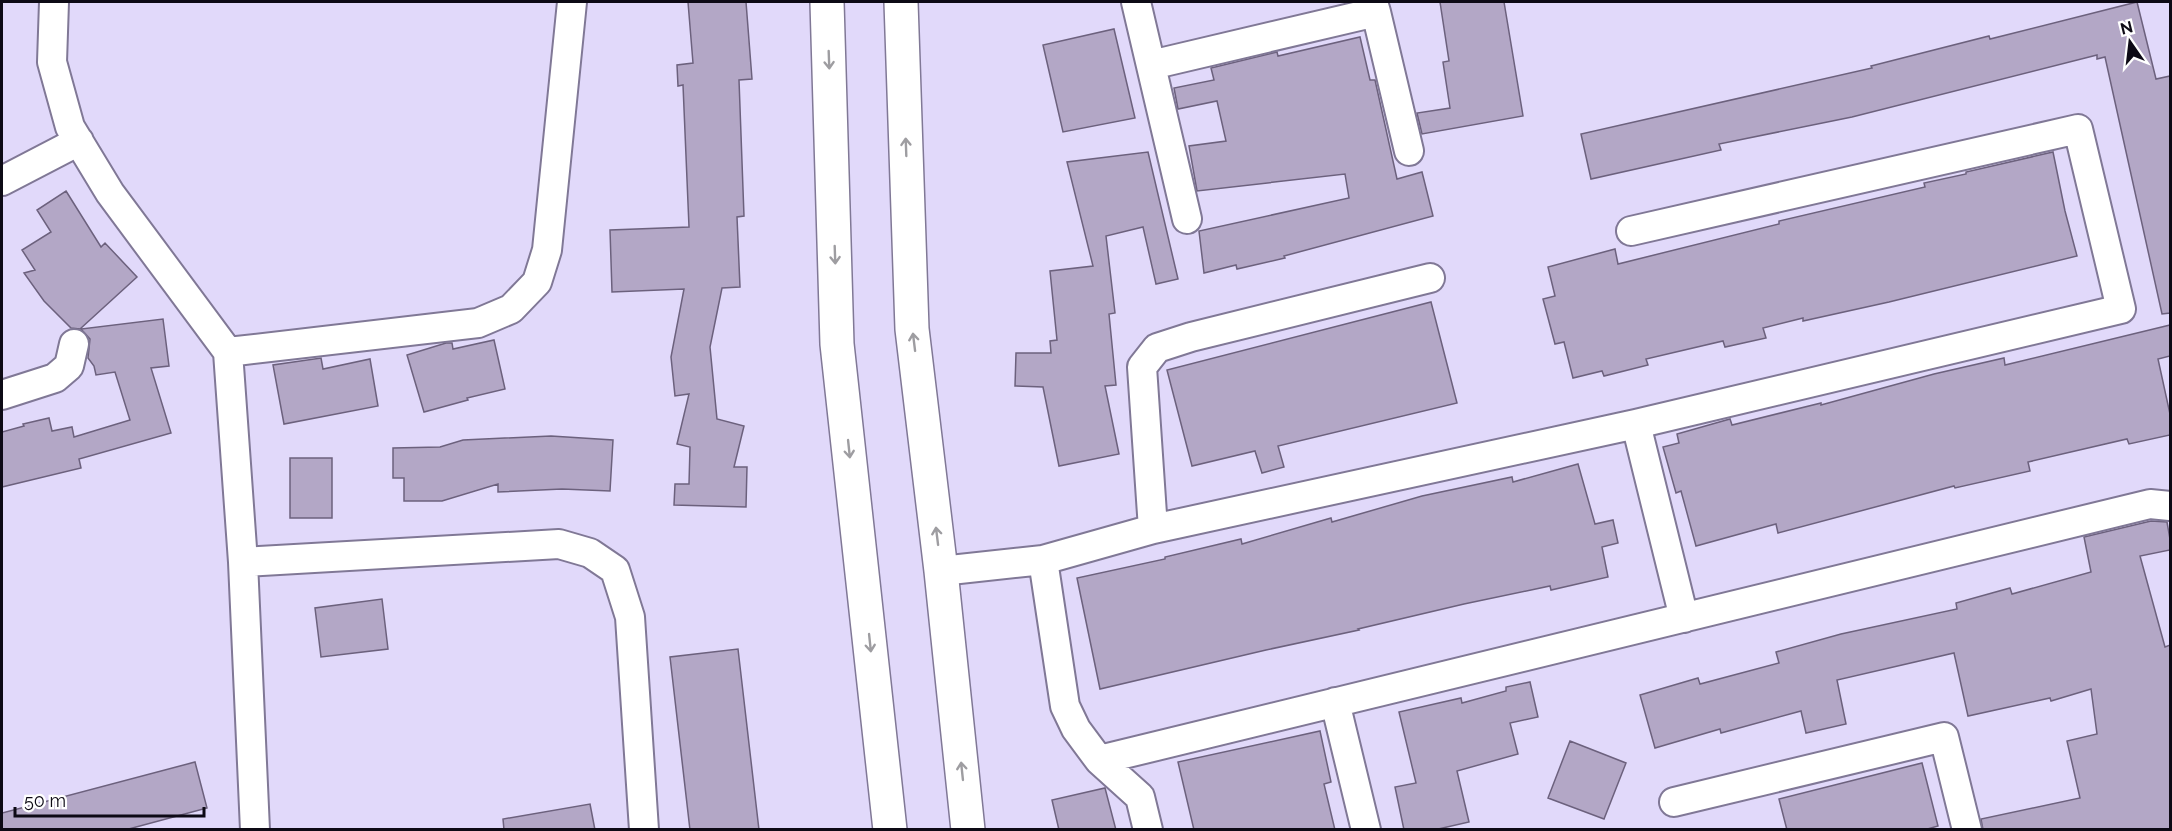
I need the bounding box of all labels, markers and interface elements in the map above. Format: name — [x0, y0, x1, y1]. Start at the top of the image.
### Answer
north arrow — [2100, 12, 2160, 72]
text: N — [2118, 17, 2135, 39]
one-way arrow — [823, 49, 834, 69]
one-way arrow — [900, 138, 912, 158]
one-way arrow — [829, 244, 840, 264]
one-way arrow — [908, 333, 919, 352]
one-way arrow — [844, 439, 855, 459]
one-way arrow — [931, 526, 942, 546]
one-way arrow — [864, 633, 875, 653]
one-way arrow — [956, 762, 967, 782]
scale bar — [15, 780, 204, 818]
text: 50 m — [24, 790, 66, 811]

